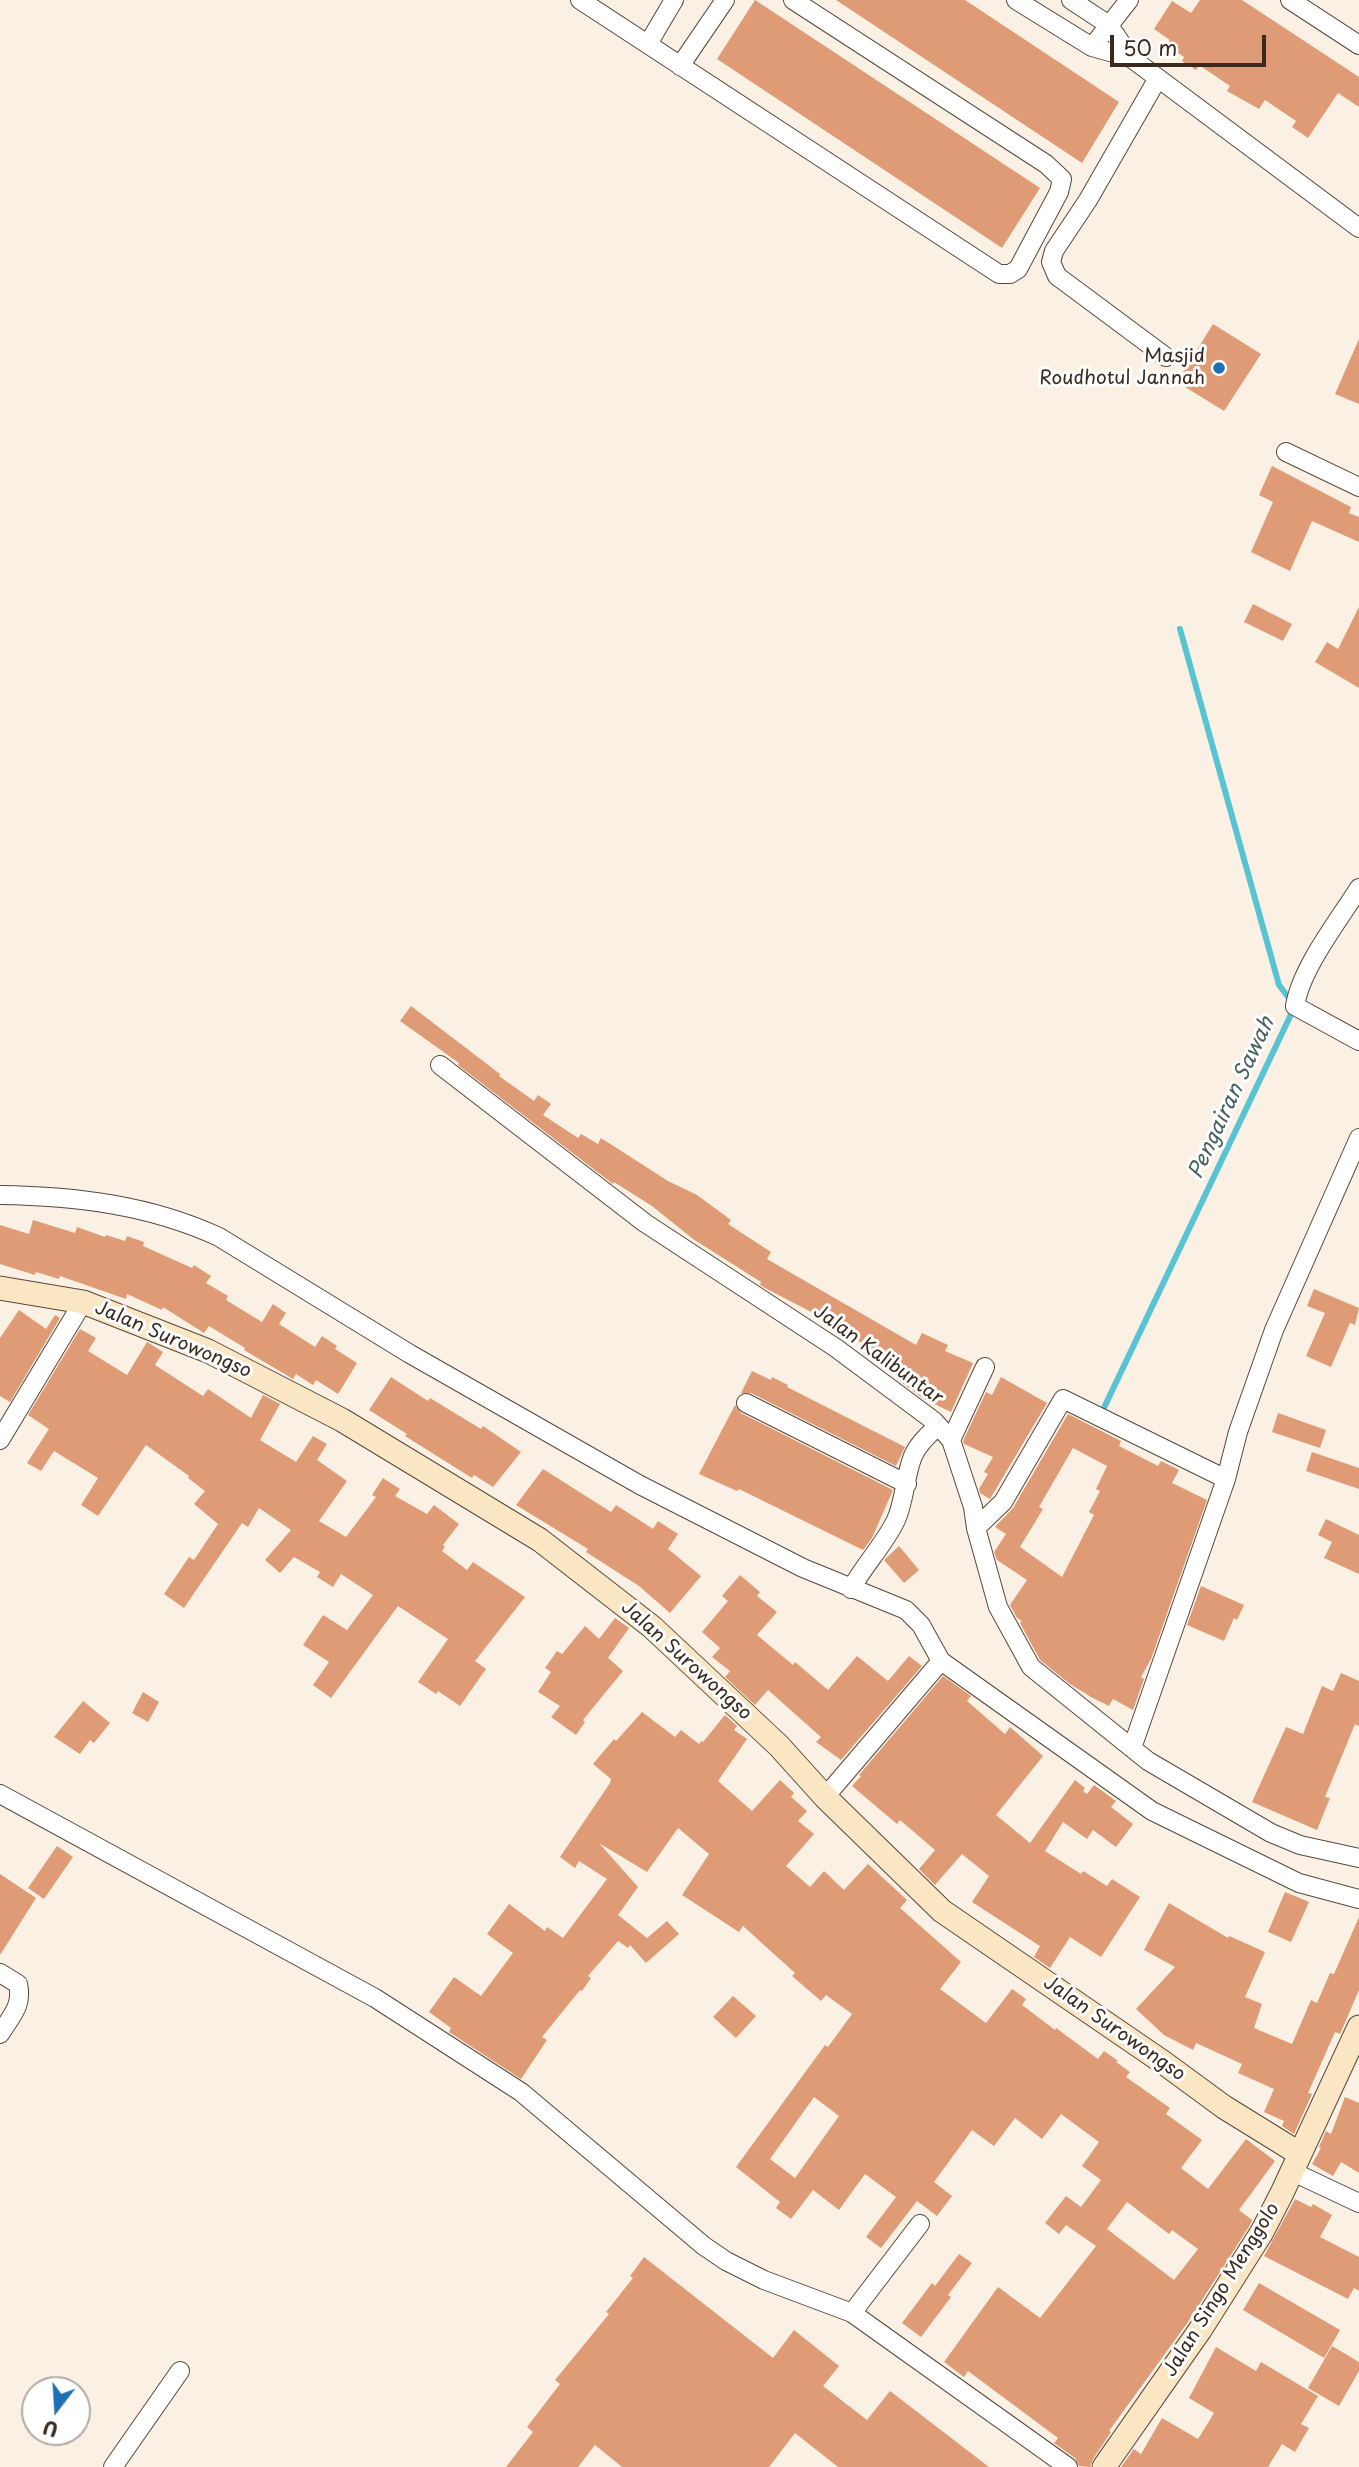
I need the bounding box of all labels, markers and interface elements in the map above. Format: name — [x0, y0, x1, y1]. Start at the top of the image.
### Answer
scale bar — [1114, 21, 1270, 65]
text: 50 m — [1123, 31, 1177, 63]
place label: Masjid Roudhotul Jannah — [1039, 346, 1205, 390]
marker: Masjid Roudhotul Jannah — [1211, 360, 1227, 376]
water label: Pengairan Sawah — [1183, 1013, 1281, 1183]
street label: Jalan Surowongso — [91, 1297, 255, 1383]
street label: Jalan Kalibuntar — [809, 1300, 947, 1410]
street label: Jalan Surowongso — [616, 1596, 756, 1726]
street label: Jalan Surowongso — [1039, 1972, 1189, 2086]
street label: Jalan Singo Menggolo — [1159, 2199, 1285, 2381]
north arrow — [21, 2376, 91, 2446]
text: U — [39, 2414, 61, 2445]

